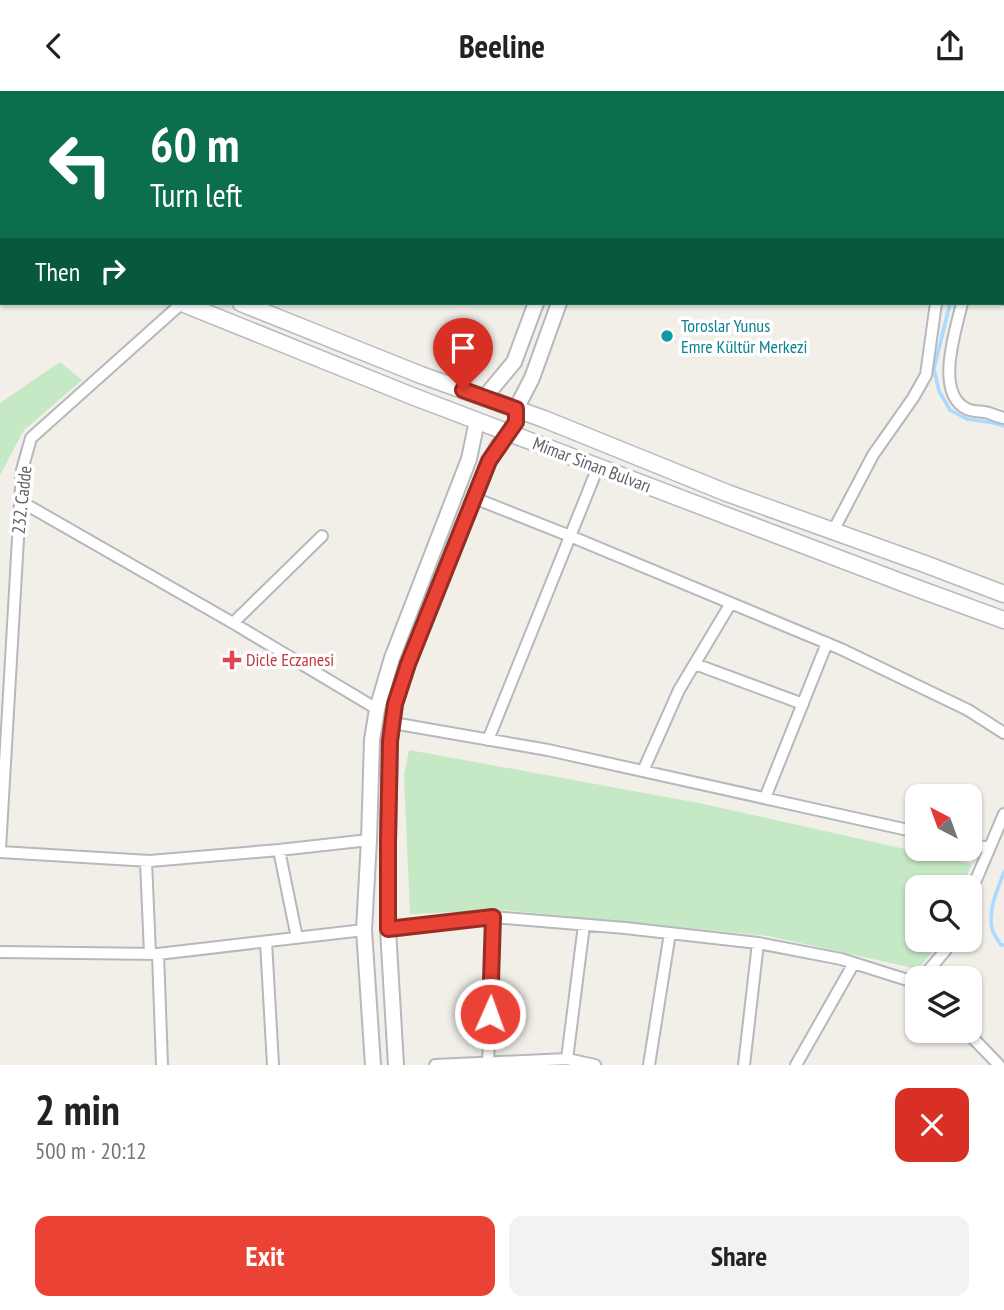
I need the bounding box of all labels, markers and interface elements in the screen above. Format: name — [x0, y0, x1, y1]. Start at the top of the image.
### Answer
text: Beeline — [459, 25, 545, 67]
icon: back — [35, 27, 73, 65]
icon: share — [931, 27, 969, 65]
text: 60 m — [150, 112, 239, 176]
icon: left — [35, 119, 126, 210]
text: Turn left — [150, 174, 242, 216]
icon: right — [94, 252, 132, 290]
text: Then — [35, 255, 80, 288]
place label: Toroslar Yunus Emre Kültür Merkezi — [681, 314, 807, 358]
pin — [433, 318, 493, 390]
marker: Toroslar Yunus Emre Kültür Merkezi — [659, 328, 675, 344]
icon: arrive — [444, 329, 482, 367]
street label: Mimar Sinan Bulvarı — [530, 431, 655, 498]
street label: 232. Cadde — [6, 465, 37, 535]
place label: Dicle Eczanesi — [246, 648, 334, 671]
marker: Dicle Eczanesi — [224, 652, 240, 668]
north arrow — [905, 784, 982, 861]
map controls — [905, 784, 982, 1043]
button: search — [905, 875, 982, 952]
button: layers — [905, 966, 982, 1043]
position arrow — [453, 977, 527, 1051]
text: 2 min — [35, 1082, 120, 1137]
button: close — [895, 1088, 969, 1162]
text: 500 m · 20:12 — [35, 1136, 147, 1165]
button: Exit — [35, 1216, 495, 1296]
button: Share — [509, 1216, 969, 1296]

